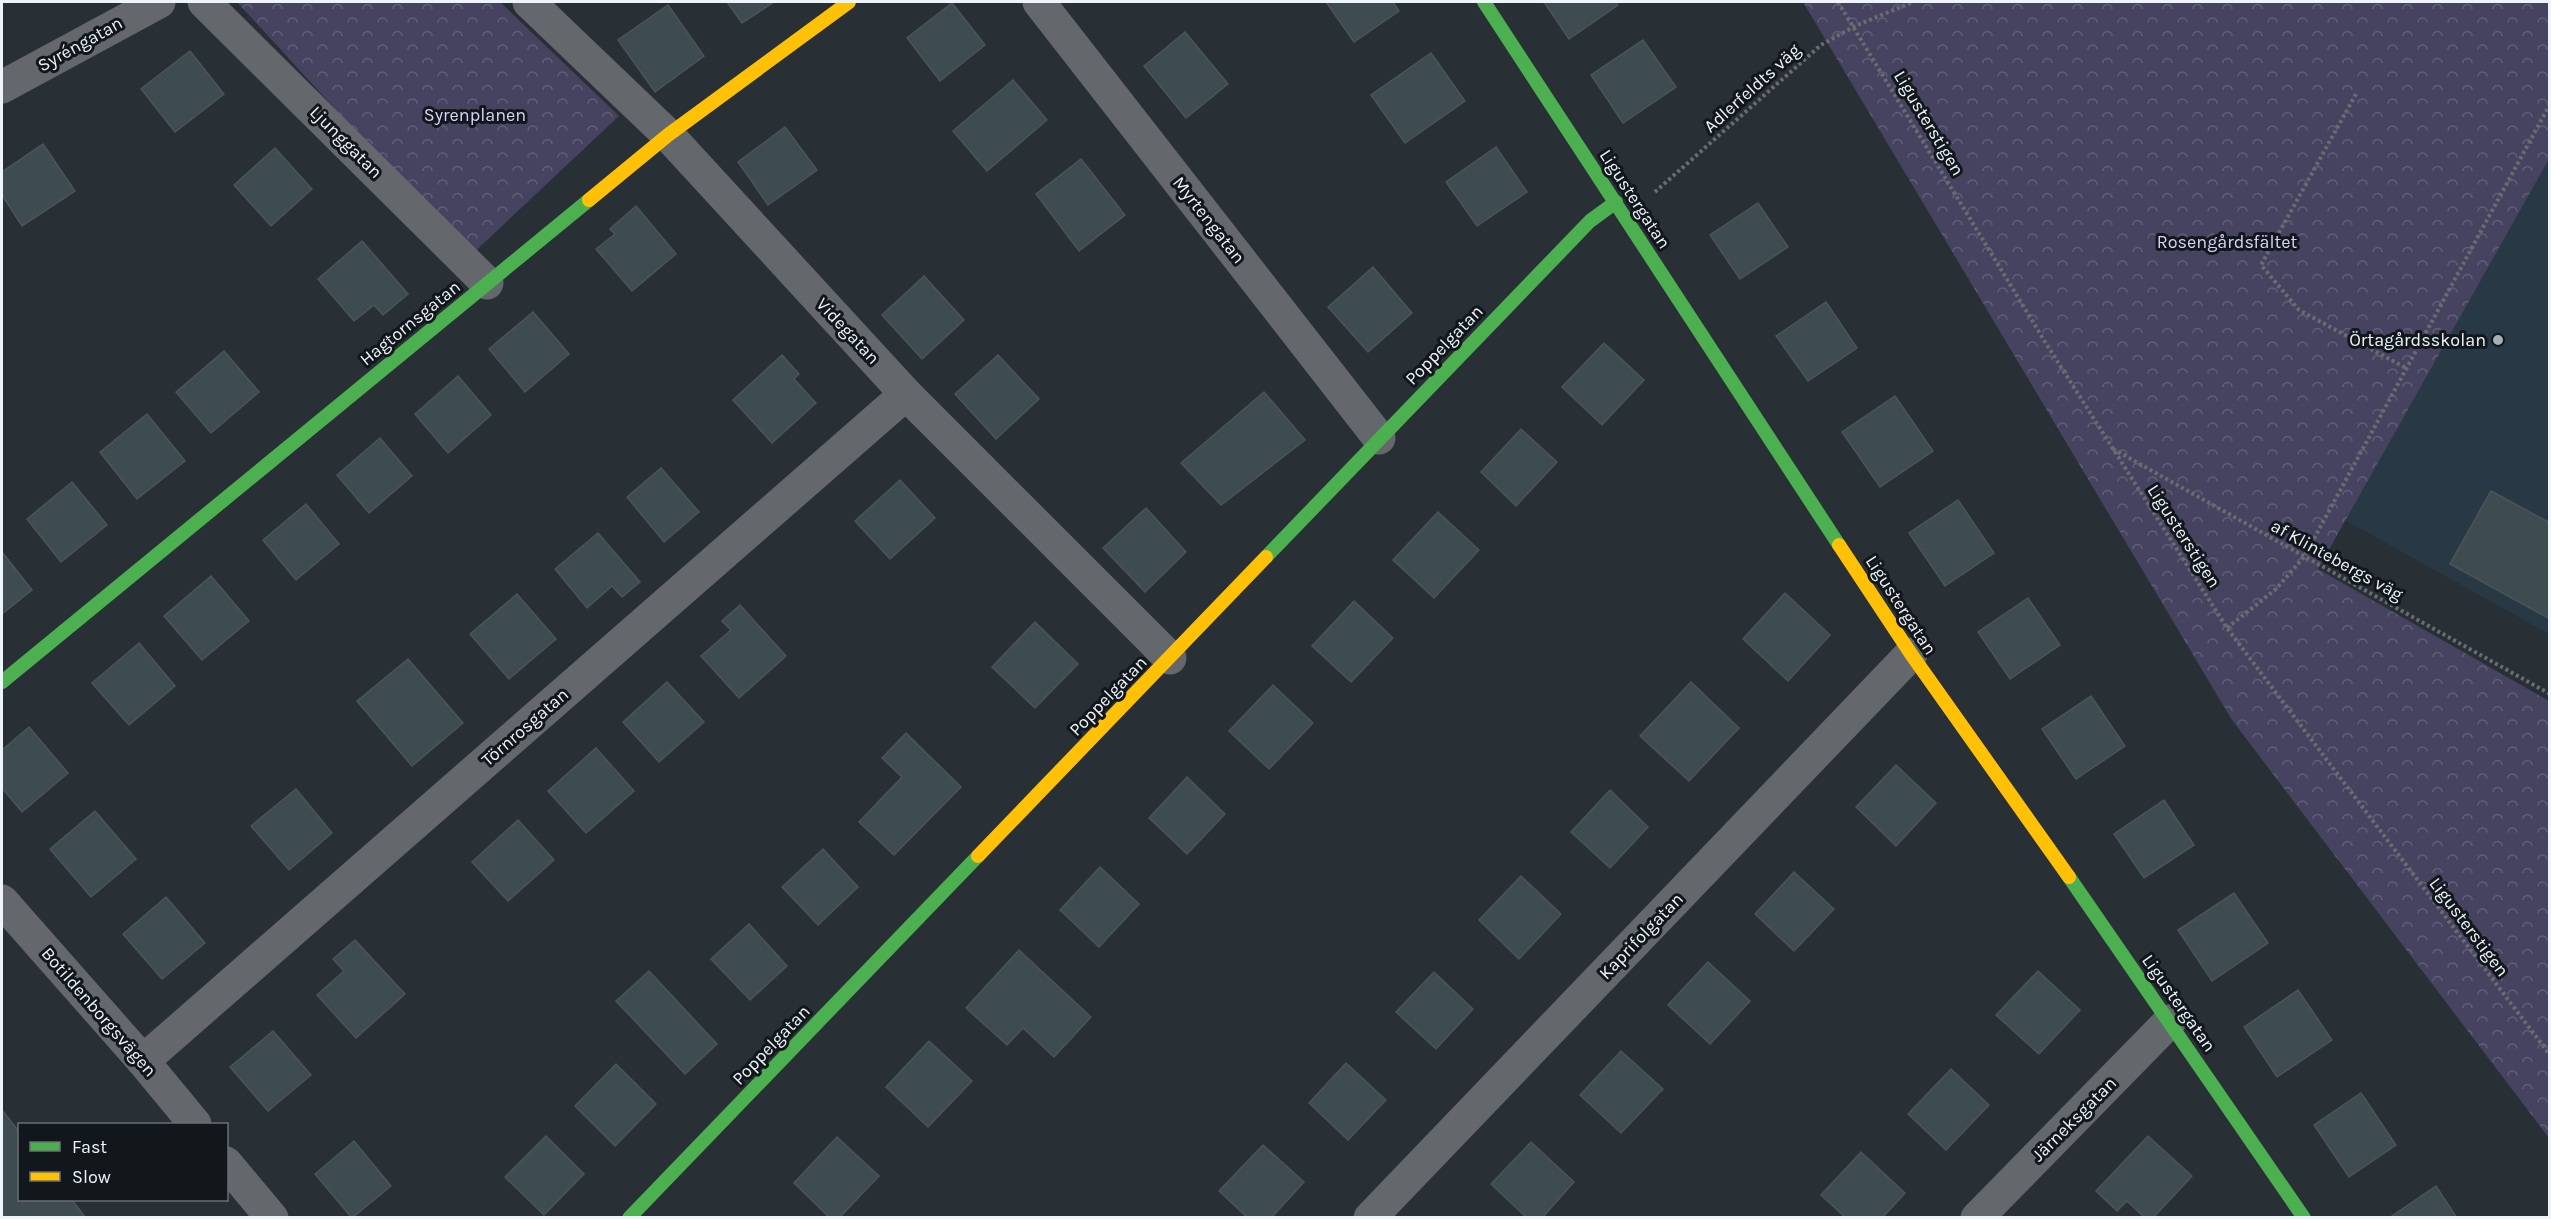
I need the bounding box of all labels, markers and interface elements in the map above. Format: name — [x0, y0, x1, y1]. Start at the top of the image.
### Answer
street label: Syréngatan — [34, 12, 126, 76]
street label: Adlerfeldts väg — [1699, 39, 1805, 137]
street label: Ligusterstigen — [1889, 66, 1969, 180]
street label: Ljunggatan — [305, 101, 387, 183]
park label: Syrenplanen — [424, 104, 526, 126]
street label: Ligustergatan — [1595, 145, 1675, 253]
street label: Myrtengatan — [1168, 172, 1250, 268]
park label: Rosengårdsfältet — [2157, 231, 2297, 253]
street label: Hagtornsgatan — [355, 276, 465, 370]
street label: Videgatan — [812, 293, 884, 369]
street label: Poppelgatan — [1400, 300, 1488, 390]
place label: Örtagårdsskolan — [2349, 329, 2486, 351]
marker: Örtagårdsskolan — [2491, 333, 2505, 347]
street label: Ligusterstigen — [2142, 480, 2226, 592]
street label: af Klintebergs väg — [2267, 515, 2407, 605]
street label: Ligustergatan — [1861, 551, 1941, 659]
street label: Poppelgatan — [1064, 651, 1152, 741]
street label: Törnrosgatan — [477, 683, 573, 771]
street label: Ligusterstigen — [2425, 873, 2513, 981]
street label: Kaprifolgatan — [1594, 888, 1688, 984]
street label: Botildenborgsvägen — [37, 943, 161, 1081]
street label: Ligustergatan — [2137, 950, 2221, 1056]
street label: Poppelgatan — [727, 1000, 815, 1090]
street label: Järneksgatan — [2027, 1072, 2121, 1166]
legend — [18, 1123, 228, 1201]
text: Fast — [72, 1136, 107, 1158]
text: Slow — [72, 1166, 111, 1188]

